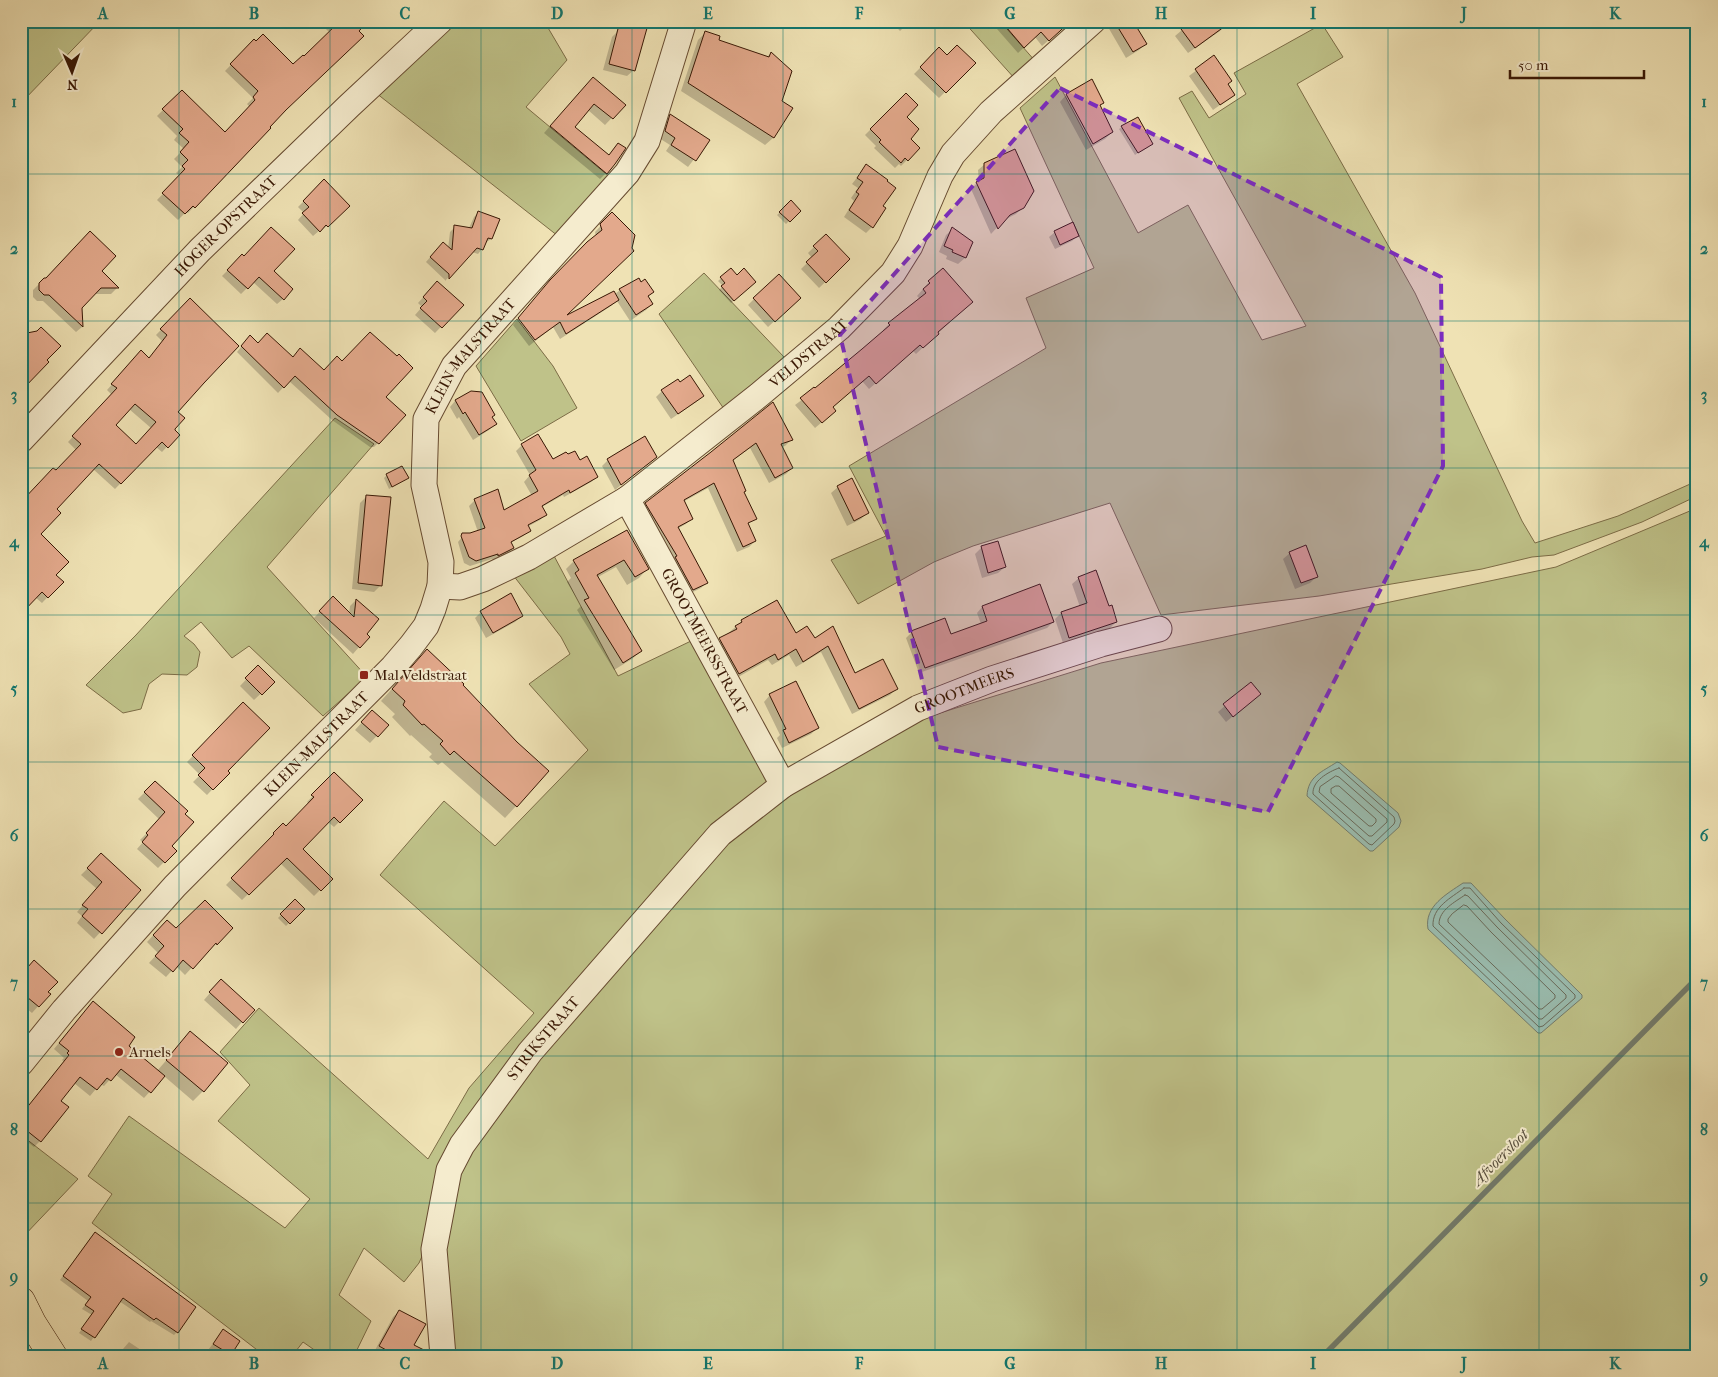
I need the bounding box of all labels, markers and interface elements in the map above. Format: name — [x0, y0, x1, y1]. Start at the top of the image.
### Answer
text: A — [97, 4, 109, 23]
text: B — [249, 4, 259, 23]
text: C — [400, 4, 411, 23]
text: D — [551, 4, 563, 23]
text: E — [703, 4, 713, 23]
text: F — [854, 4, 864, 23]
text: G — [1004, 4, 1016, 23]
text: H — [1155, 4, 1168, 23]
text: I — [1310, 4, 1317, 23]
text: J — [1459, 4, 1467, 24]
text: K — [1609, 4, 1622, 23]
north arrow — [48, 48, 98, 98]
scale bar — [1510, 48, 1644, 80]
text: 50 m — [1518, 56, 1549, 74]
text: N — [66, 76, 78, 93]
text: 1 — [11, 92, 17, 111]
text: 1 — [1701, 92, 1707, 111]
street label: HOGER-OPSTRAAT — [170, 171, 281, 281]
text: 2 — [10, 239, 18, 258]
text: 2 — [1700, 239, 1708, 258]
street label: KLEIN-MALSTRAAT — [421, 294, 520, 417]
street label: VELDSTRAAT — [765, 315, 852, 392]
text: 3 — [11, 385, 17, 405]
text: 3 — [1701, 385, 1707, 405]
text: 4 — [8, 532, 20, 552]
text: 4 — [1698, 532, 1710, 552]
street label: GROOTMEERSSTRAAT — [658, 565, 752, 718]
street label: GROOTMEERS — [912, 663, 1017, 718]
place label: Mal Veldstraat — [374, 666, 468, 684]
marker: Mal Veldstraat — [358, 669, 370, 681]
text: 5 — [11, 679, 18, 698]
text: 5 — [1701, 679, 1708, 698]
street label: KLEIN-MALSTRAAT — [260, 687, 373, 800]
text: 6 — [10, 826, 19, 845]
text: 6 — [1700, 826, 1709, 845]
text: 7 — [9, 973, 18, 992]
text: 7 — [1699, 973, 1708, 992]
street label: STRIKSTRAAT — [503, 992, 584, 1084]
place label: Arnels — [128, 1043, 171, 1061]
marker: Arnels — [113, 1046, 125, 1058]
text: 8 — [10, 1120, 18, 1139]
text: 8 — [1700, 1120, 1708, 1139]
water label: Afvoersloot — [1466, 1124, 1533, 1191]
text: 9 — [9, 1267, 18, 1287]
text: 9 — [1699, 1267, 1708, 1287]
text: A — [97, 1354, 109, 1373]
text: B — [249, 1354, 259, 1373]
text: C — [400, 1354, 411, 1373]
text: D — [551, 1354, 563, 1373]
text: E — [703, 1354, 713, 1373]
text: F — [854, 1354, 864, 1373]
text: G — [1004, 1354, 1016, 1373]
text: H — [1155, 1354, 1168, 1373]
text: I — [1310, 1354, 1317, 1373]
text: J — [1459, 1354, 1467, 1374]
text: K — [1609, 1354, 1622, 1373]

